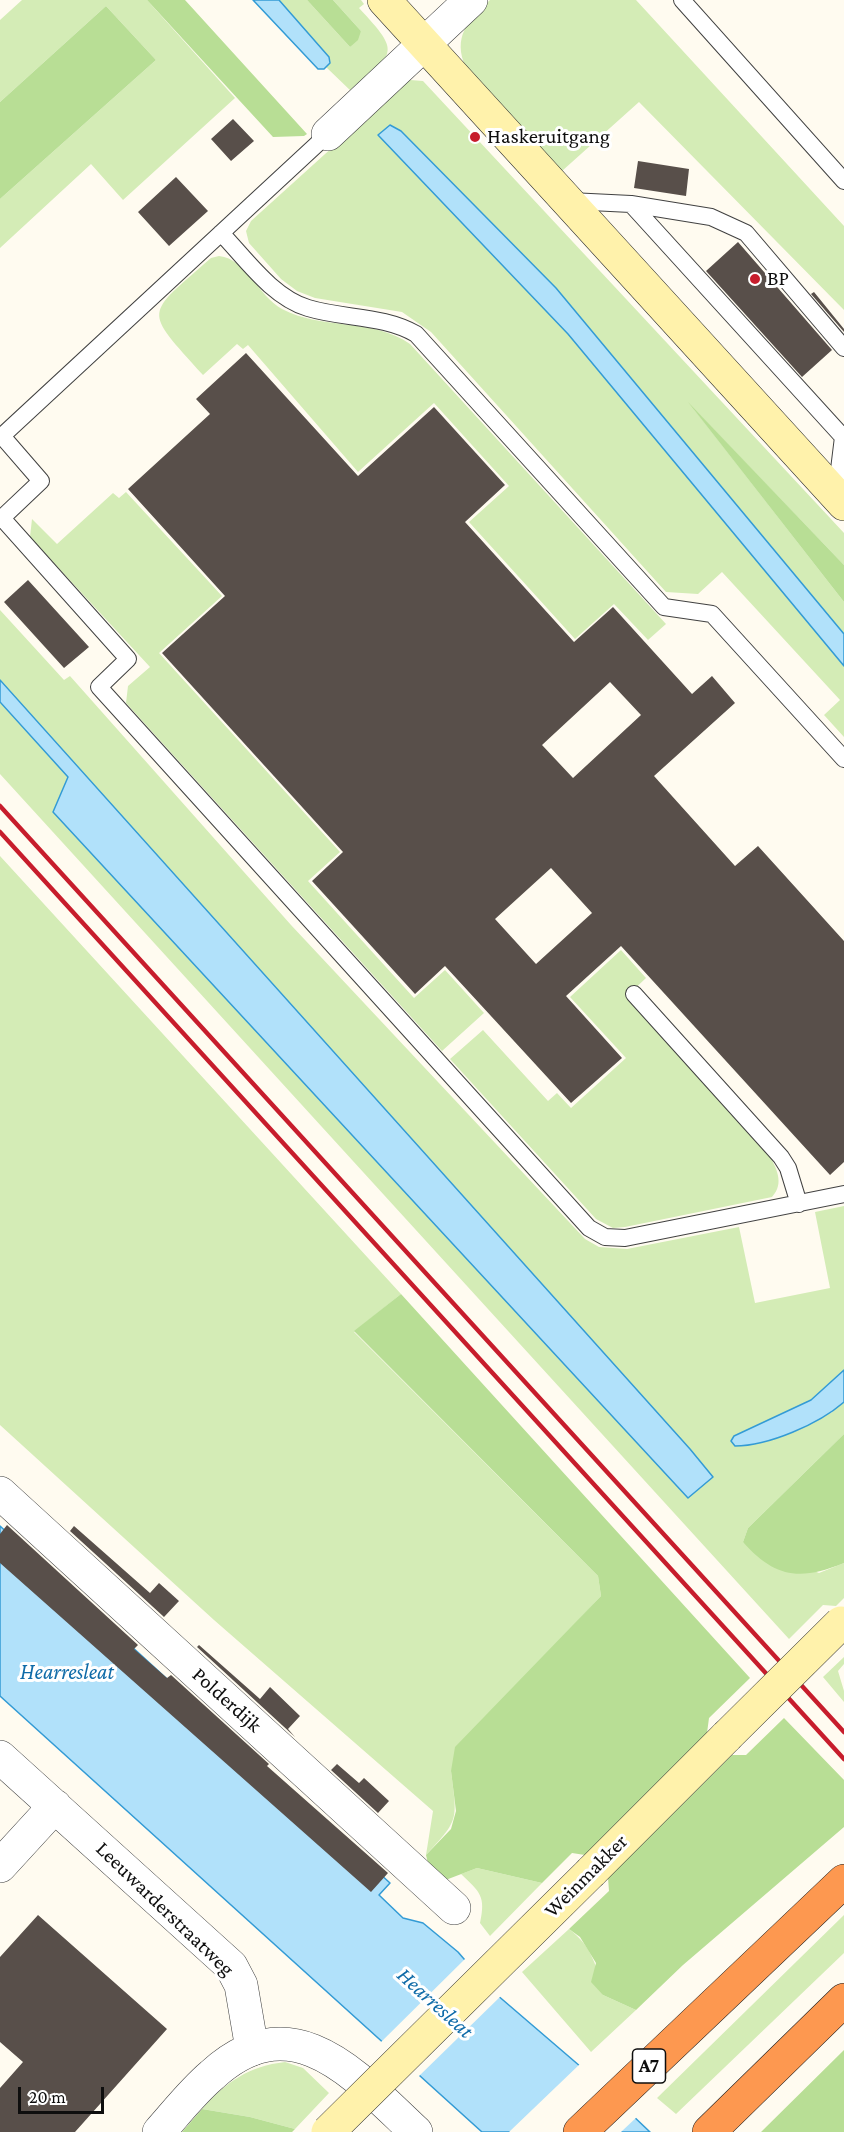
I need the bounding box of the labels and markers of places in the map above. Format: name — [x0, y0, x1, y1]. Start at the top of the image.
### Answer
place label: Haskeruitgang — [487, 124, 610, 150]
marker: Haskeruitgang — [468, 130, 482, 144]
place label: BP — [767, 266, 789, 292]
marker: BP — [748, 272, 762, 286]

